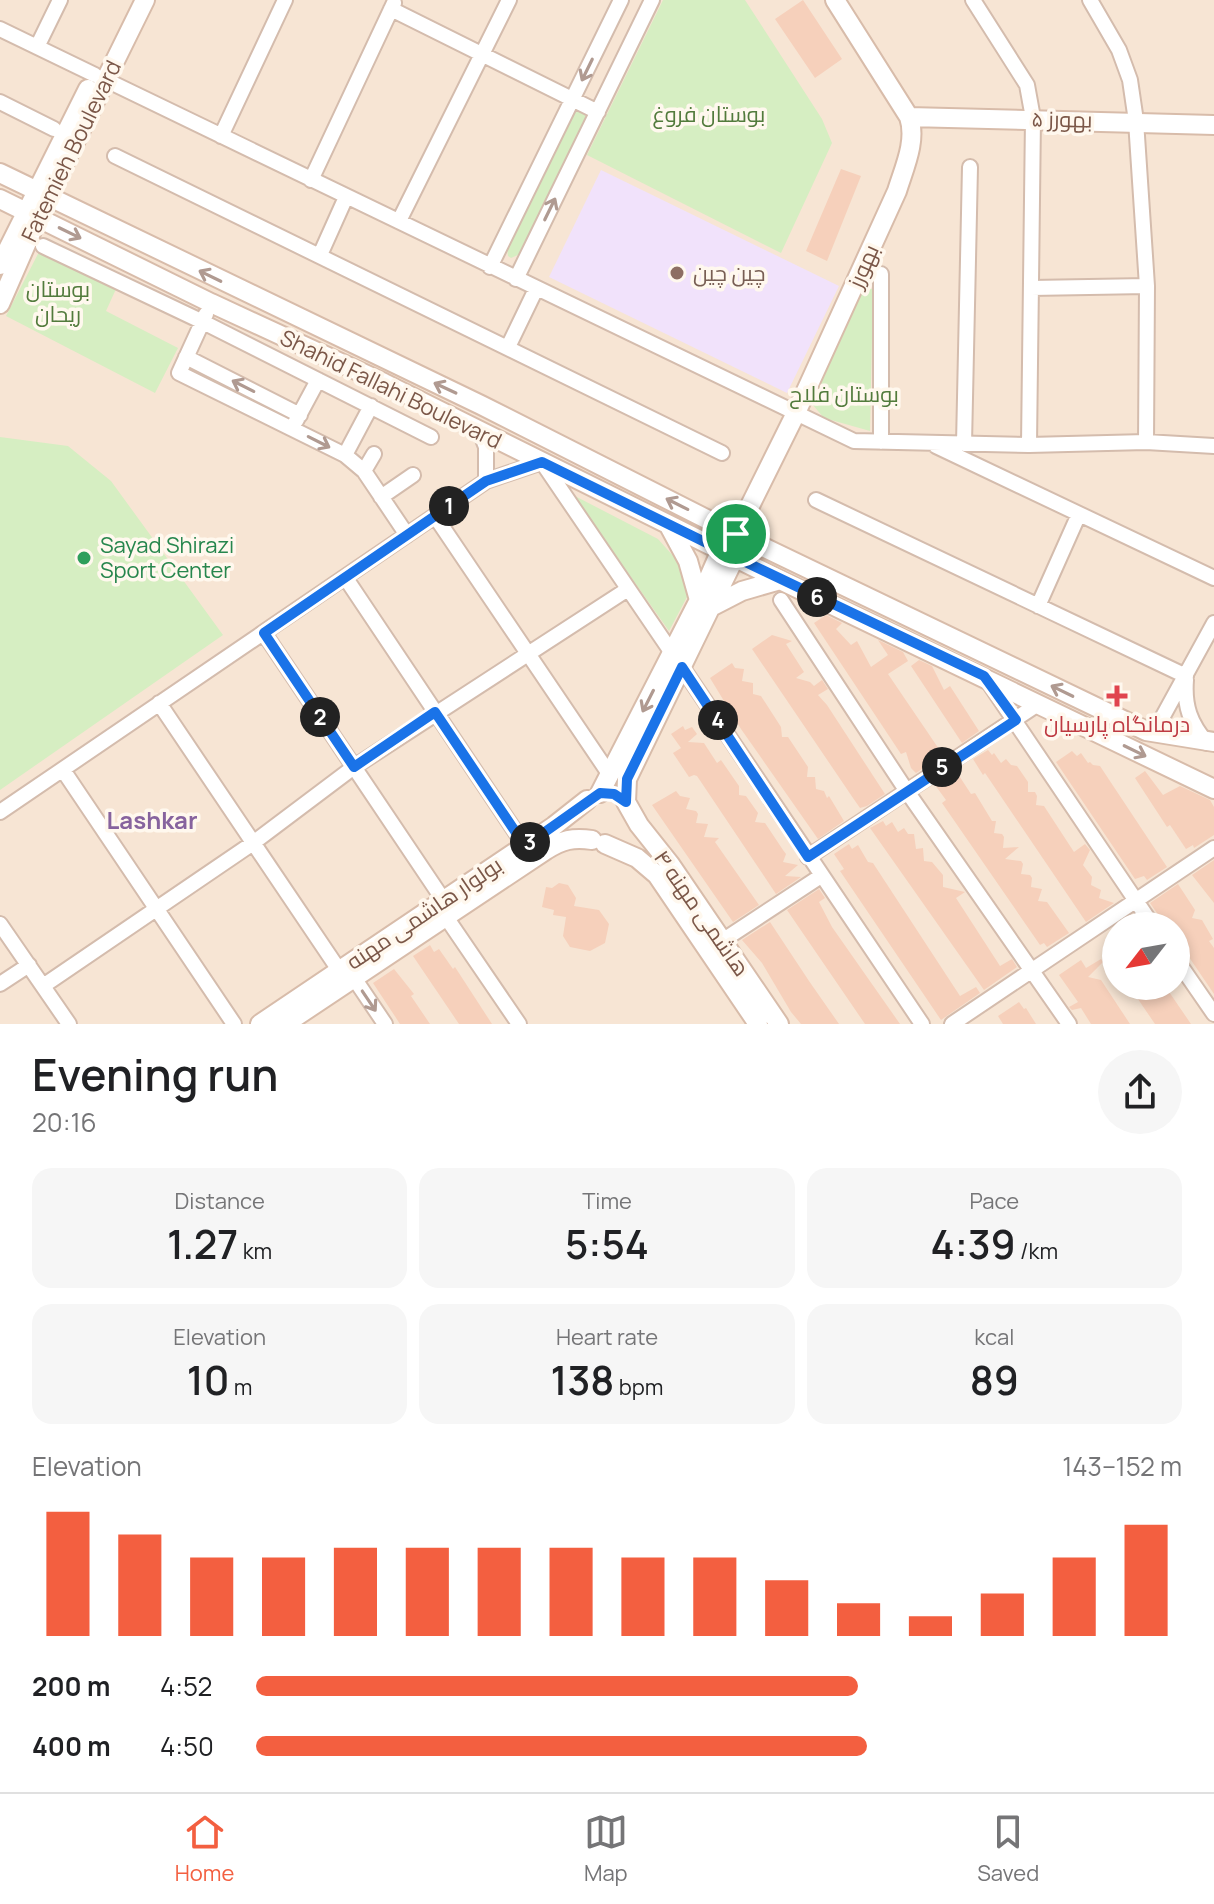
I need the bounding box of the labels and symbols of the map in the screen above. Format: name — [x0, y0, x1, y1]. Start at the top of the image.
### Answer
street label: Fatemieh Boulevard — [14, 55, 128, 247]
one-way arrow — [579, 58, 595, 82]
park label: بوستان فروغ — [653, 99, 765, 129]
street label: بهورز ۵ — [1031, 103, 1093, 135]
one-way arrow — [543, 198, 558, 222]
one-way arrow — [58, 226, 82, 241]
street label: بهورز — [839, 239, 886, 294]
place label: چین چین — [693, 258, 766, 288]
marker: چین چین — [668, 264, 686, 282]
one-way arrow — [198, 268, 222, 283]
park label: بوستان ریحان — [26, 274, 90, 329]
street label: Shahid Fallahi Boulevard — [275, 322, 507, 456]
one-way arrow — [231, 378, 255, 393]
park label: بوستان فلاح — [789, 379, 899, 409]
one-way arrow — [433, 380, 457, 395]
one-way arrow — [306, 434, 330, 450]
pin: 1 — [429, 486, 469, 526]
one-way arrow — [666, 496, 690, 512]
pin — [702, 500, 770, 568]
place label: Sayad Shirazi Sport Center — [100, 530, 234, 585]
marker: Sayad Shirazi Sport Center — [75, 549, 93, 567]
pin: 6 — [797, 577, 837, 617]
one-way arrow — [1051, 683, 1075, 698]
marker: درمانگاه پارسیان — [1106, 685, 1128, 707]
one-way arrow — [639, 689, 655, 713]
pin: 2 — [300, 697, 340, 737]
pin: 4 — [698, 700, 738, 740]
place label: درمانگاه پارسیان — [1044, 709, 1190, 739]
one-way arrow — [1122, 744, 1146, 759]
pin: 5 — [922, 747, 962, 787]
district label: Lashkar — [107, 803, 197, 836]
pin: 3 — [510, 822, 550, 862]
street label: هاشمی مهنه ۴ — [647, 844, 757, 982]
street label: بولوار هاشمی مهنه — [340, 850, 508, 976]
north arrow — [1102, 912, 1190, 1000]
one-way arrow — [361, 989, 377, 1012]

